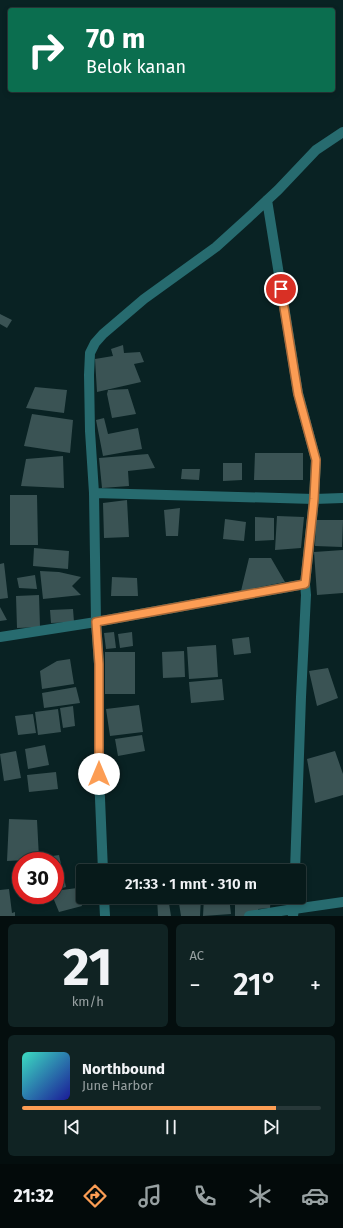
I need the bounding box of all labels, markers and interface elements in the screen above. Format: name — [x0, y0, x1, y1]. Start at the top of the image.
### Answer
text: 70 m — [86, 22, 145, 55]
icon: right — [20, 24, 72, 76]
text: Belok kanan — [86, 56, 186, 78]
pin — [264, 272, 298, 306]
icon: arrive — [270, 278, 292, 300]
position arrow — [78, 753, 120, 795]
speed limit sign: 30 — [12, 852, 64, 904]
text: 21:33 · 1 mnt · 310 m — [125, 875, 257, 893]
text: 21 — [63, 936, 113, 999]
text: AC — [190, 948, 204, 963]
text: 21° — [233, 967, 277, 1003]
text: − — [190, 972, 201, 999]
text: + — [310, 972, 321, 999]
text: km/h — [72, 994, 104, 1009]
text: Northbound — [82, 1060, 165, 1078]
text: June Harbor — [82, 1078, 153, 1093]
icon: previous — [61, 1116, 83, 1138]
icon: pause — [160, 1116, 182, 1138]
icon: next — [260, 1116, 282, 1138]
icon: directions — [81, 1182, 109, 1210]
icon: music — [136, 1182, 164, 1210]
icon: phone — [191, 1182, 219, 1210]
icon: climate — [246, 1182, 274, 1210]
icon: car — [301, 1182, 329, 1210]
text: 21:32 — [14, 1185, 54, 1207]

